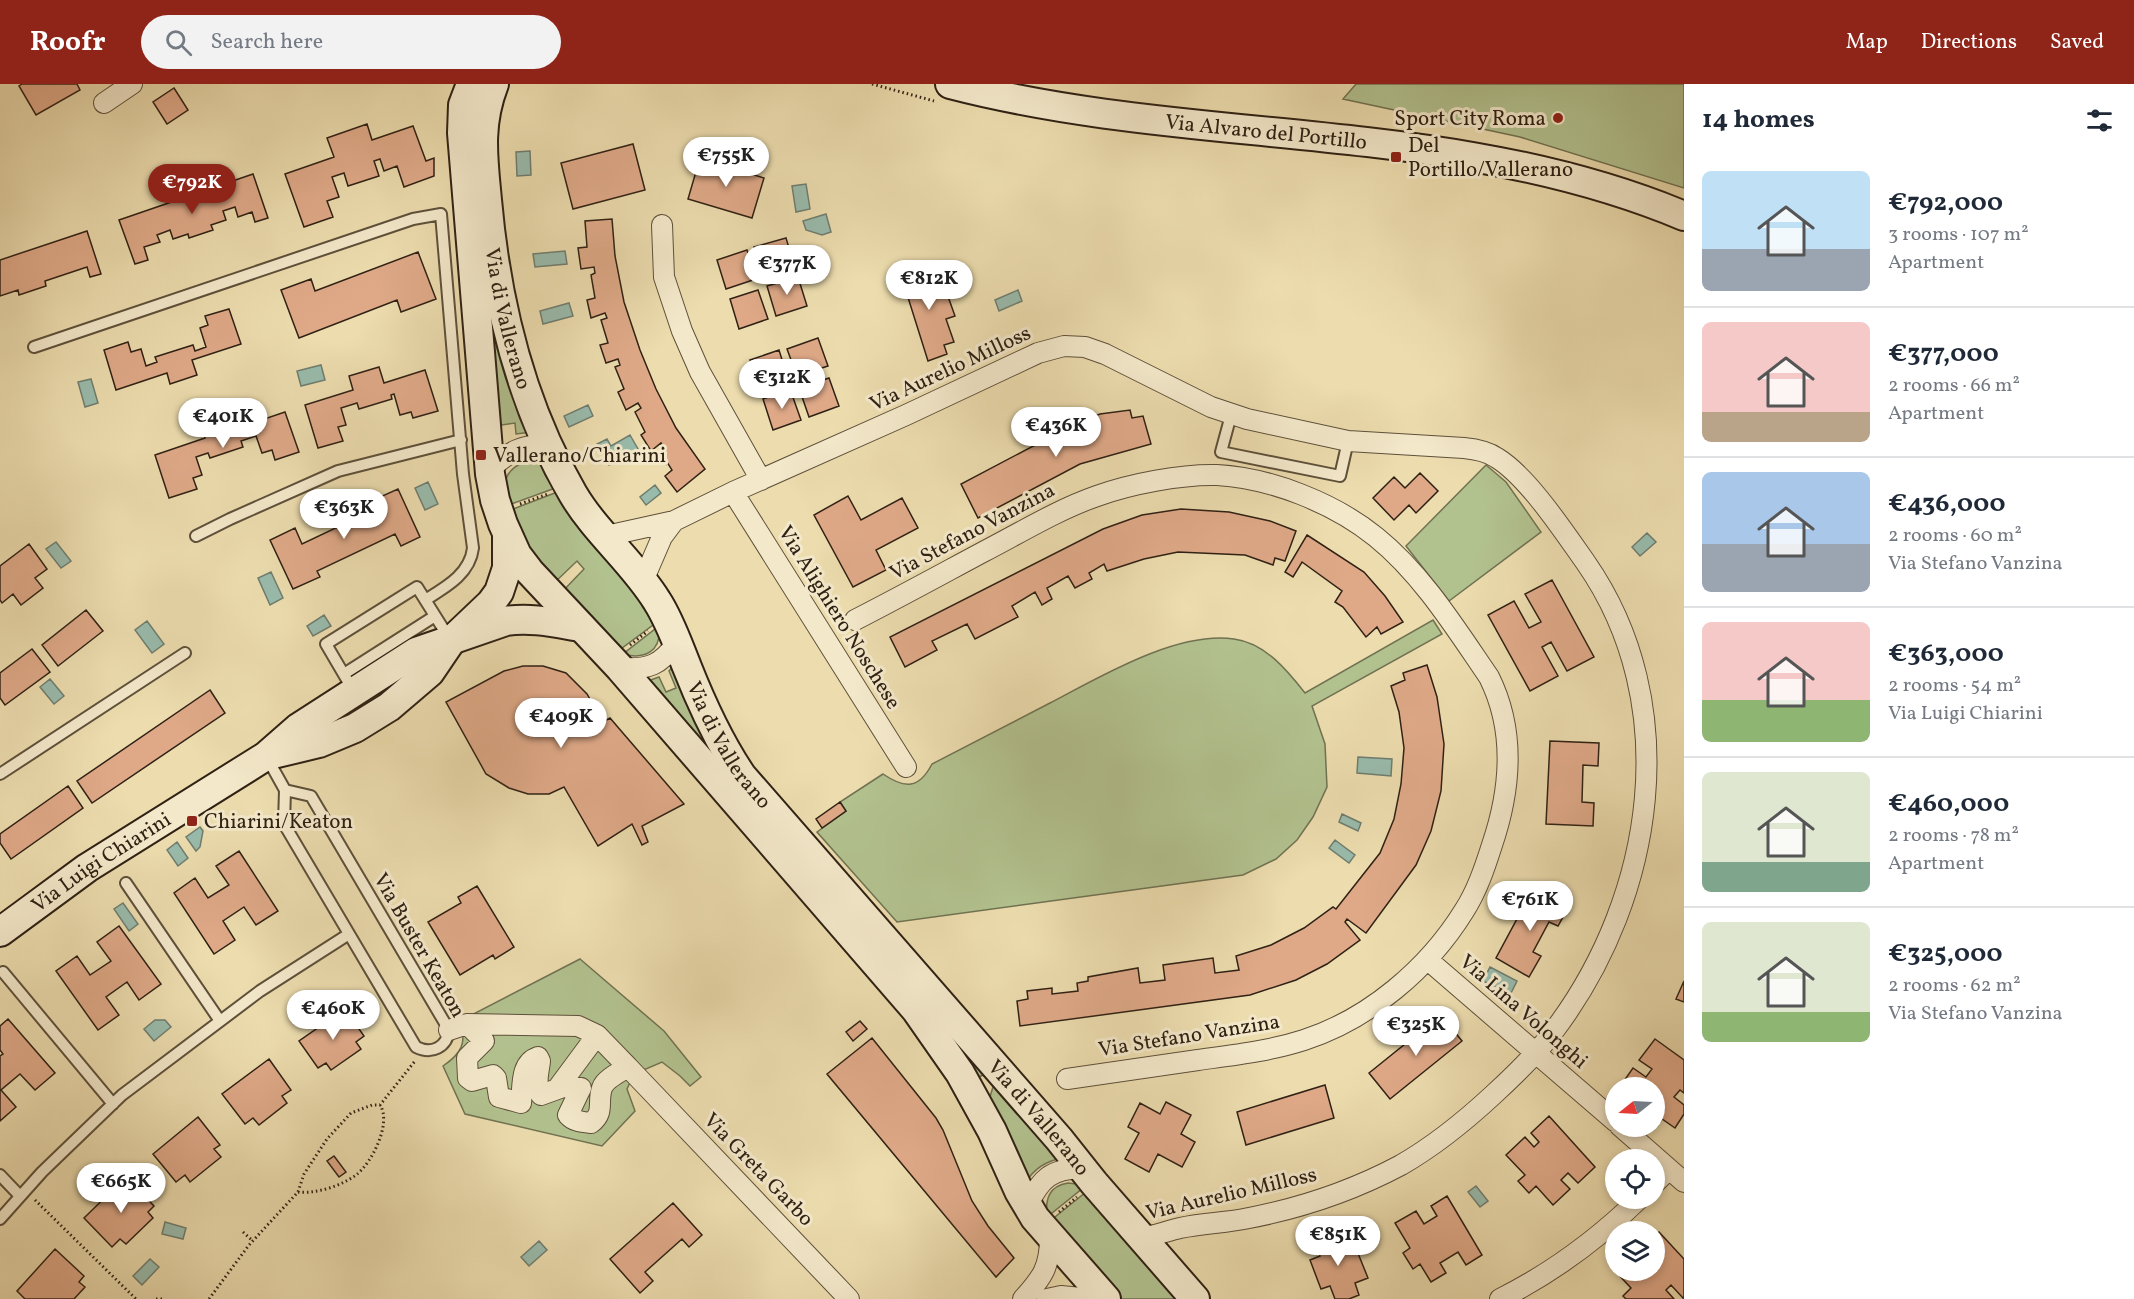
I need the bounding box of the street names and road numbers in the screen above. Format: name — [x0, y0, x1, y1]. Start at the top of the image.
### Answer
street label: Via Alvaro del Portillo — [1163, 108, 1368, 158]
street label: Via di Vallerano — [477, 246, 538, 394]
street label: Via Aurelio Milloss — [865, 319, 1036, 419]
street label: Via Stefano Vanzina — [885, 476, 1060, 588]
street label: Via Alighiero Noschese — [770, 520, 907, 715]
street label: Via di Vallerano — [678, 677, 777, 816]
street label: Via Luigi Chiarini — [26, 806, 177, 920]
street label: Via Buster Keaton — [365, 868, 472, 1023]
street label: Via Lina Volonghi — [1452, 948, 1594, 1076]
street label: Via Stefano Vanzina — [1096, 1008, 1282, 1065]
street label: Via di Vallerano — [980, 1054, 1096, 1183]
street label: Via Greta Garbo — [696, 1107, 820, 1233]
street label: Via Aurelio Milloss — [1143, 1161, 1320, 1228]

